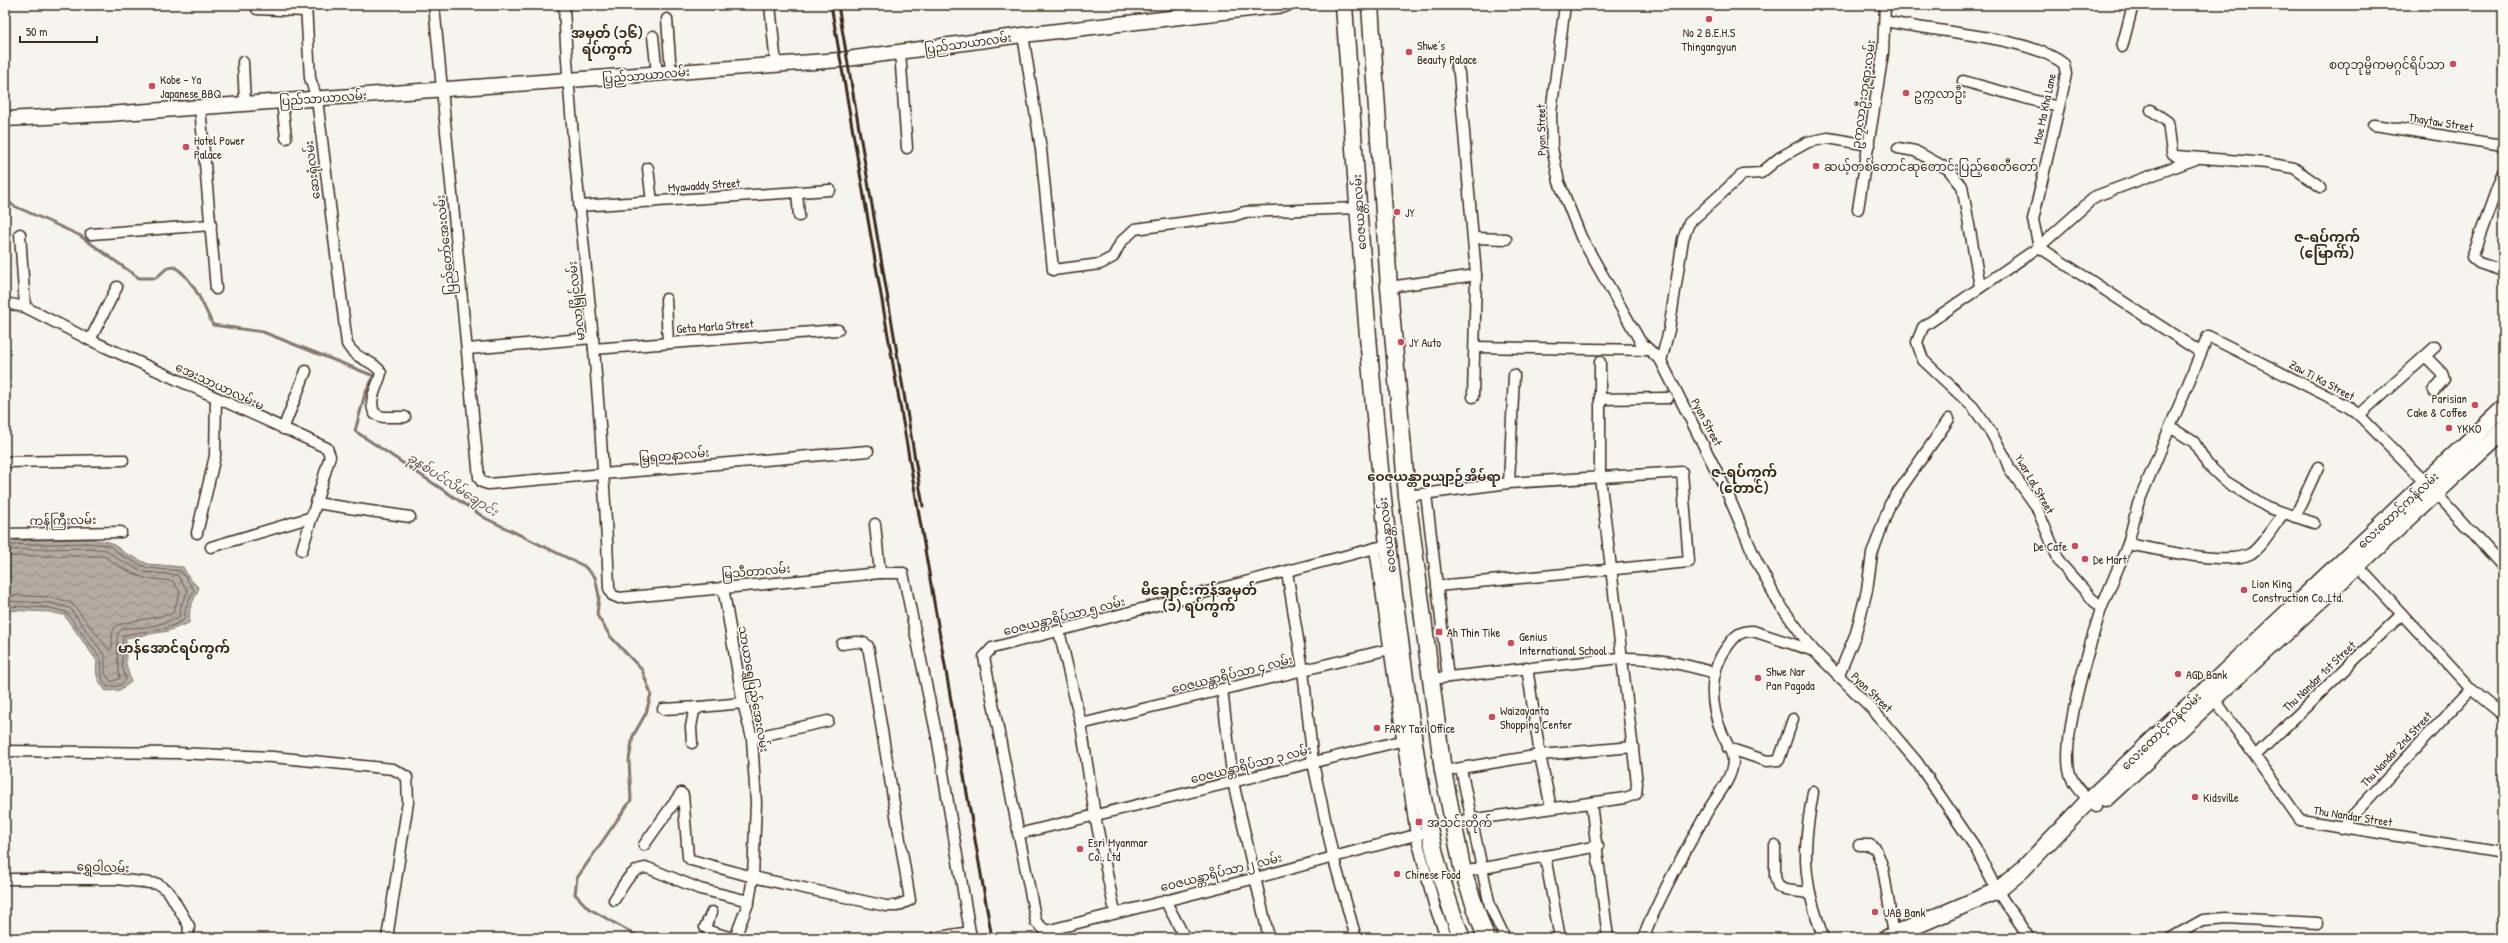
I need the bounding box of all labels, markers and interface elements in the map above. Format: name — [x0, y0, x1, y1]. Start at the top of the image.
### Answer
marker: No 2 B.E.H.S Thingangyun — [1704, 14, 1714, 24]
scale bar — [20, 18, 97, 44]
text: 50 m — [26, 23, 47, 40]
district label: အမှတ် (၁၆) ရပ်ကွက် — [571, 23, 643, 61]
place label: No 2 B.E.H.S Thingangyun — [1682, 24, 1736, 55]
street label: ပြည်သာယာလမ်း — [923, 28, 1013, 60]
place label: Shwe’s Beauty Palace — [1417, 37, 1477, 68]
street label: ဥကၠလာဦးဘုရားလမ်း — [1847, 39, 1881, 150]
marker: Shwe’s Beauty Palace — [1404, 47, 1414, 57]
place label: စတုဘုမ္မိကမဂ္ဂင်ရိပ်သာ — [2329, 56, 2445, 76]
marker: စတုဘုမ္မိကမဂ္ဂင်ရိပ်သာ — [2448, 59, 2458, 69]
street label: ပြည်သာယာလမ်း — [601, 63, 691, 89]
place label: Kobe - Ya Japanese BBQ — [160, 71, 222, 102]
street label: Moe Ma Kha Lane — [2028, 72, 2060, 146]
marker: Kobe - Ya Japanese BBQ — [147, 81, 157, 91]
place label: ဥက္ကလာဦး — [1914, 85, 1966, 104]
street label: ပြည်သာယာလမ်း — [279, 86, 368, 112]
marker: ဥက္ကလာဦး — [1901, 88, 1911, 98]
street label: Pyon Street — [1532, 103, 1550, 156]
street label: Thaytaw Street — [2407, 108, 2476, 136]
place label: Hotel Power Palace — [194, 132, 245, 163]
street label: ဆေးရုံလမ်း — [300, 139, 326, 200]
marker: Hotel Power Palace — [181, 142, 191, 152]
place label: ဆယ့်တစ်တောင်ဆုတောင်းပြည့်စေတီတော် — [1824, 158, 2038, 177]
marker: ဆယ့်တစ်တောင်ဆုတောင်းပြည့်စေတီတော် — [1811, 161, 1821, 171]
street label: ဝေဇယန္တာလမ်း — [1348, 173, 1372, 251]
street label: Myawaddy Street — [667, 174, 742, 196]
street label: ပြည်တော်အေးလမ်း — [431, 194, 461, 296]
place label: JY — [1405, 204, 1415, 221]
marker: JY — [1392, 207, 1402, 217]
district label: ဇ-ရပ်ကွက် (မြောက်) — [2294, 227, 2360, 265]
street label: မာလာမြိုင်လမ်း — [563, 260, 591, 342]
street label: Geta Marla Street — [676, 315, 755, 337]
place label: JY Auto — [1409, 334, 1441, 351]
marker: JY Auto — [1396, 337, 1406, 347]
street label: Zaw Ti Ka Street — [2286, 356, 2358, 405]
street label: အေးသာယာလမ်းမ — [173, 358, 267, 414]
place label: Parisian Cake & Coffee — [2407, 390, 2467, 421]
street label: Pyon Street — [1687, 395, 1727, 450]
marker: Parisian Cake & Coffee — [2470, 400, 2480, 410]
place label: YKKO — [2457, 420, 2482, 437]
marker: YKKO — [2444, 423, 2454, 433]
street label: မြရတနာလမ်း — [638, 443, 710, 469]
water label: ခုနစ်ပင်လိမ်ချောင်း — [403, 448, 503, 523]
street label: Ywar Lal Street — [2011, 451, 2059, 518]
district label: ဇ-ရပ်ကွက် (တောင်) — [1711, 462, 1777, 497]
district label: ဝေဇယန္တာဥယျာဉ်အိမ်ရာ — [1367, 467, 1501, 488]
street label: လေးထောင့်ကန်လမ်း — [2354, 468, 2444, 554]
street label: ဝေဇယန္တာလမ်း — [1374, 496, 1402, 574]
street label: ကန်ကြီးလမ်း — [30, 511, 96, 531]
place label: De Cafe — [2033, 538, 2067, 555]
marker: De Cafe — [2070, 541, 2080, 551]
place label: De Mart — [2093, 551, 2128, 568]
marker: De Mart — [2080, 554, 2090, 564]
street label: မြသီတာလမ်း — [721, 560, 791, 584]
place label: Lion King Construction Co.,Ltd. — [2252, 575, 2344, 606]
district label: မိချောင်းကန်အမှတ် (၁) ရပ်ကွက် — [1141, 580, 1257, 618]
marker: Lion King Construction Co.,Ltd. — [2239, 585, 2249, 595]
street label: ဝေဇယန္တာရိပ်သာ ၅ လမ်း — [1001, 593, 1127, 641]
place label: Ah Thin Tike — [1447, 624, 1500, 641]
street label: သာယာရွှေပြည်အေးလမ်း — [733, 625, 773, 754]
marker: Ah Thin Tike — [1434, 627, 1444, 637]
place label: Genius International School — [1519, 628, 1608, 659]
street label: Thu Nandar 1st Street — [2279, 636, 2360, 715]
district label: မာန်အောင်ရပ်ကွက် — [118, 638, 230, 660]
marker: Genius International School — [1506, 638, 1516, 648]
street label: ဝေဇယန္တာရိပ်သာ ၄ လမ်း — [1170, 651, 1295, 699]
place label: Shwe Nar Pan Pagoda — [1766, 663, 1815, 694]
place label: AGD Bank — [2186, 666, 2227, 683]
street label: Pyon Street — [1847, 668, 1897, 717]
marker: AGD Bank — [2173, 669, 2183, 679]
marker: Shwe Nar Pan Pagoda — [1753, 673, 1763, 683]
street label: လေးထောင့်ကန်လမ်း — [2117, 688, 2206, 775]
place label: Waizayanta Shopping Center — [1500, 702, 1573, 733]
street label: Thu Nandar 2nd Street — [2356, 707, 2436, 791]
marker: Waizayanta Shopping Center — [1487, 712, 1497, 722]
place label: FARY Taxi Office — [1384, 720, 1455, 737]
marker: FARY Taxi Office — [1372, 723, 1382, 733]
street label: ဝေဇယန္တာရိပ်သာ ၃ လမ်း — [1189, 741, 1314, 789]
place label: Kidsville — [2203, 789, 2239, 806]
marker: Kidsville — [2190, 792, 2200, 802]
street label: Thu Nandar Street — [2312, 801, 2394, 831]
place label: အသင်းတိုက် — [1427, 814, 1492, 833]
marker: အသင်းတိုက် — [1414, 817, 1424, 827]
place label: Esri Myanmar Co., Ltd — [1088, 834, 1148, 865]
marker: Esri Myanmar Co., Ltd — [1075, 844, 1085, 854]
street label: ဝေဇယန္တာရိပ်သာ ၂ လမ်း — [1158, 849, 1284, 897]
street label: ရွှေဝါလမ်း — [76, 858, 130, 878]
place label: Chinese Food — [1405, 866, 1461, 883]
marker: Chinese Food — [1392, 869, 1402, 879]
place label: UAB Bank — [1883, 904, 1926, 921]
marker: UAB Bank — [1870, 907, 1880, 917]

